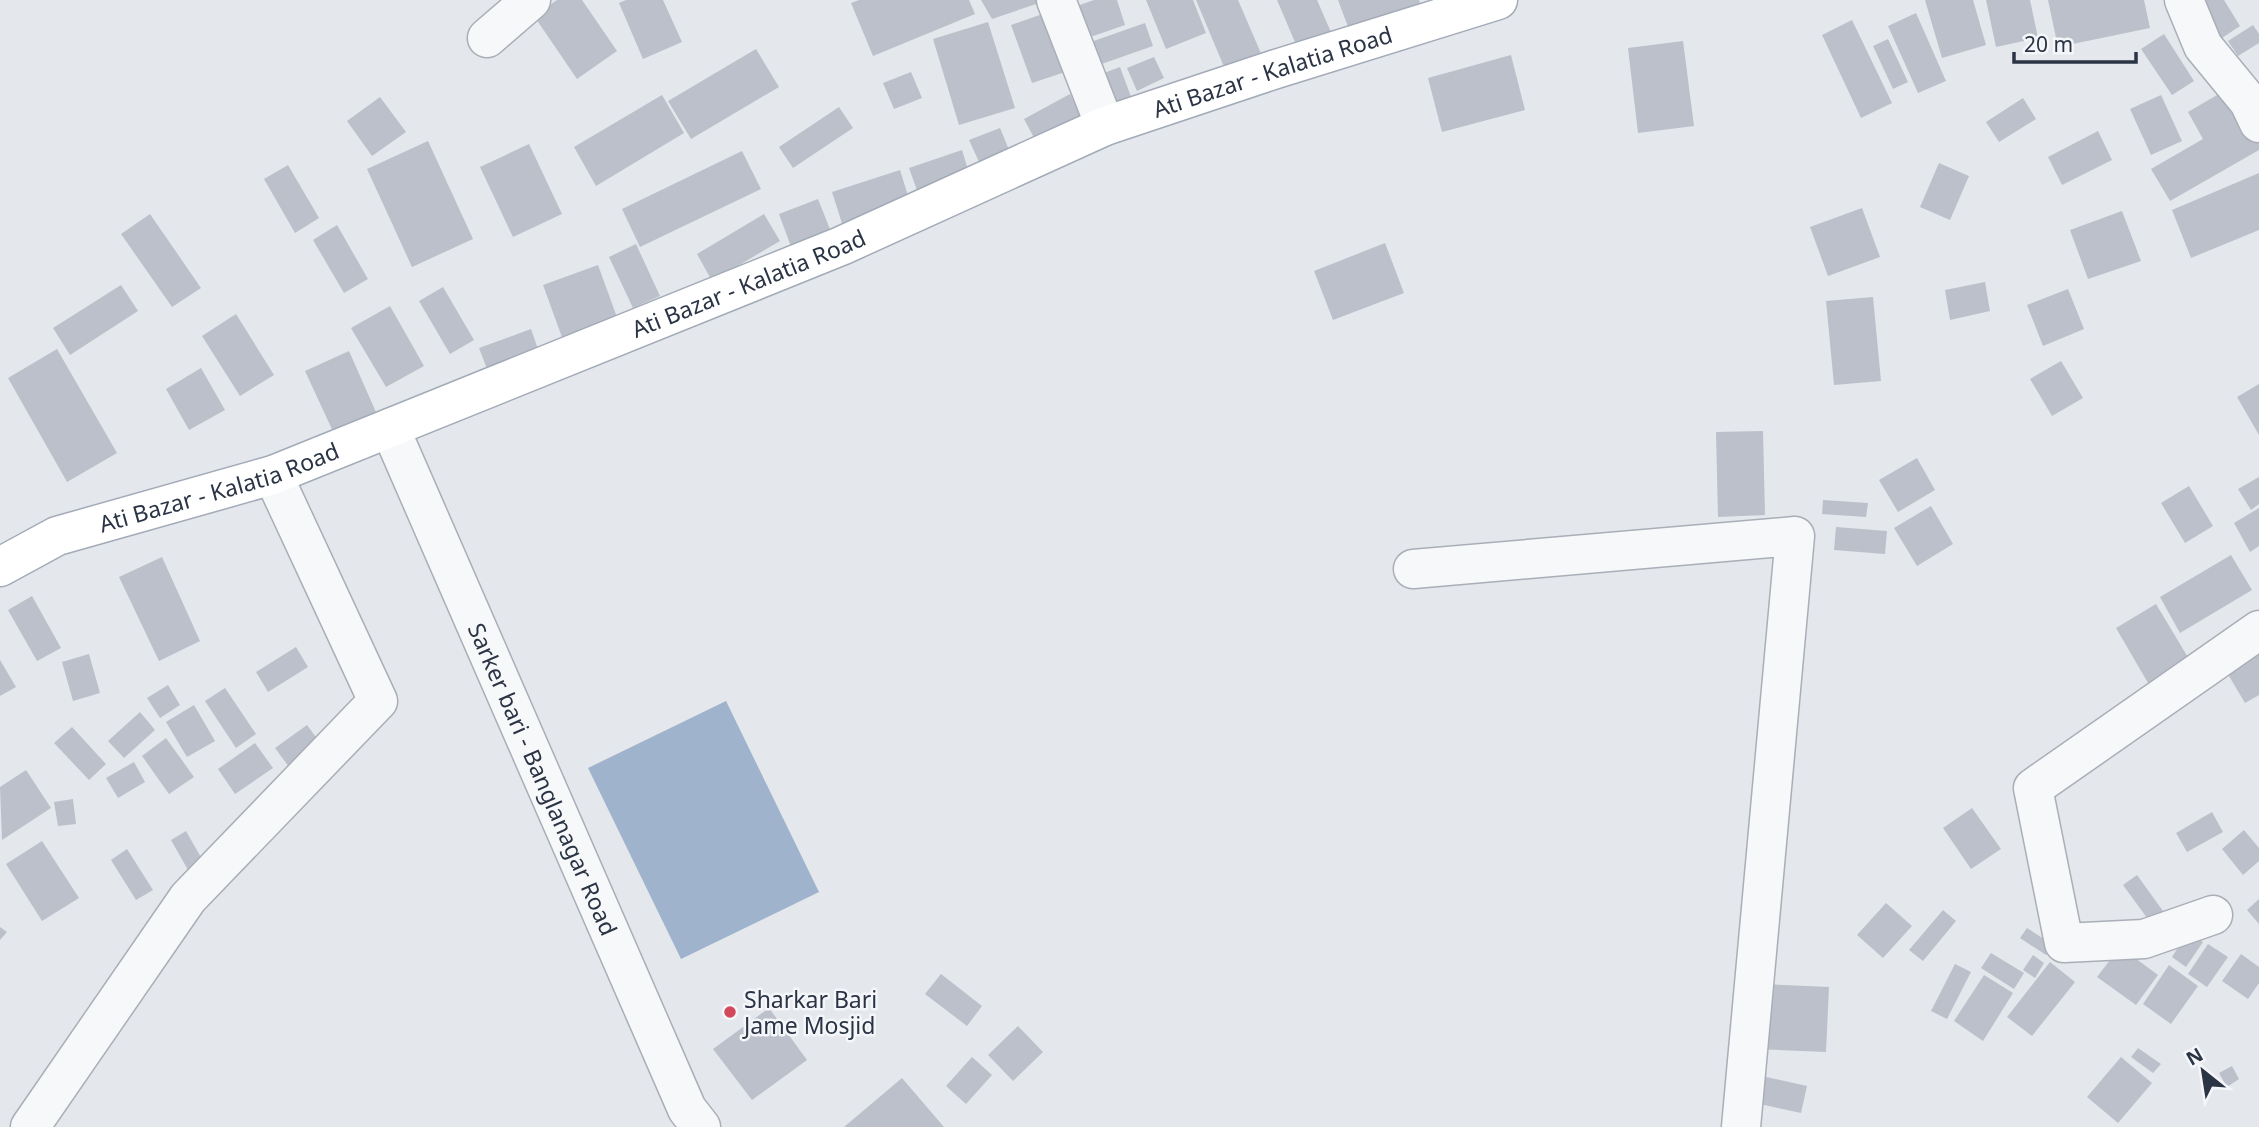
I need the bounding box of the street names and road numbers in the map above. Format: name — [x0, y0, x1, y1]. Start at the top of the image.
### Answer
street label: Ati Bazar - Kalatia Road — [1149, 18, 1396, 125]
street label: Ati Bazar - Kalatia Road — [627, 221, 871, 345]
street label: Ati Bazar - Kalatia Road — [95, 434, 344, 539]
street label: Sarker bari - Banglanagar Road — [461, 618, 625, 940]

